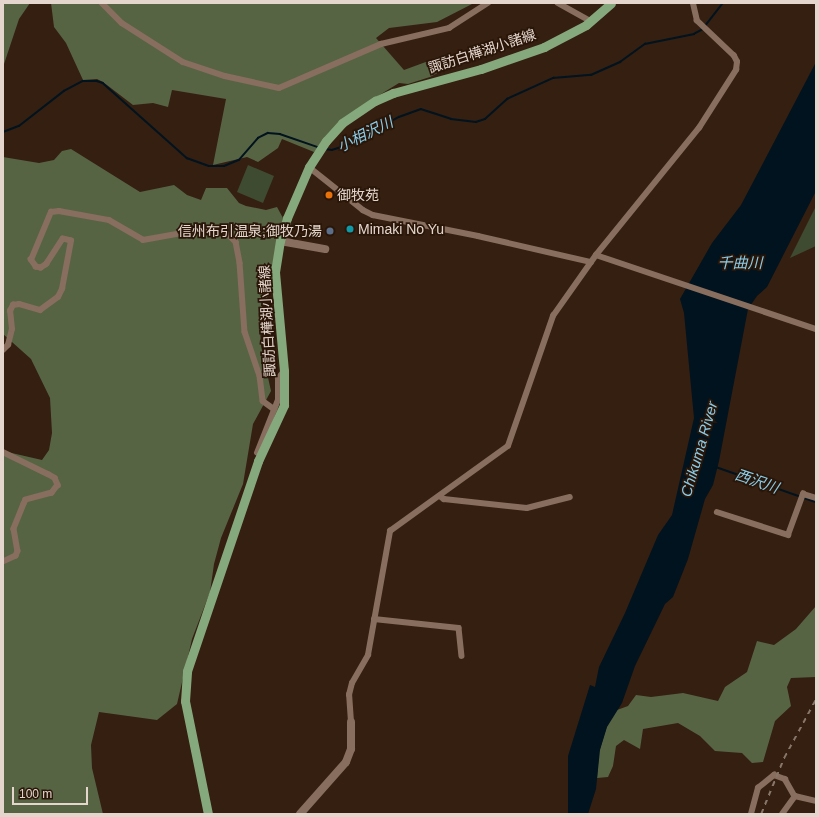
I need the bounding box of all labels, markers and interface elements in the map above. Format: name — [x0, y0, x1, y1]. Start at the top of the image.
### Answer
street label: 諏訪白樺湖小諸線 — [426, 26, 538, 76]
water label: 小相沢川 — [334, 113, 396, 155]
place label: 御牧苑 — [337, 187, 379, 203]
marker: 御牧苑 — [324, 190, 334, 200]
place label: Mimaki No Yu — [358, 221, 444, 237]
place label: 信州布引温泉;御牧乃湯 — [178, 223, 322, 239]
marker: Mimaki No Yu — [345, 224, 355, 234]
marker: 信州布引温泉;御牧乃湯 — [325, 226, 335, 236]
water label: 千曲川 — [718, 254, 762, 272]
street label: 諏訪白樺湖小諸線 — [256, 265, 278, 377]
water label: Chikuma River — [677, 399, 721, 499]
water label: 西沢川 — [733, 465, 781, 497]
scale bar — [14, 779, 90, 805]
text: 100 m — [19, 787, 52, 801]

